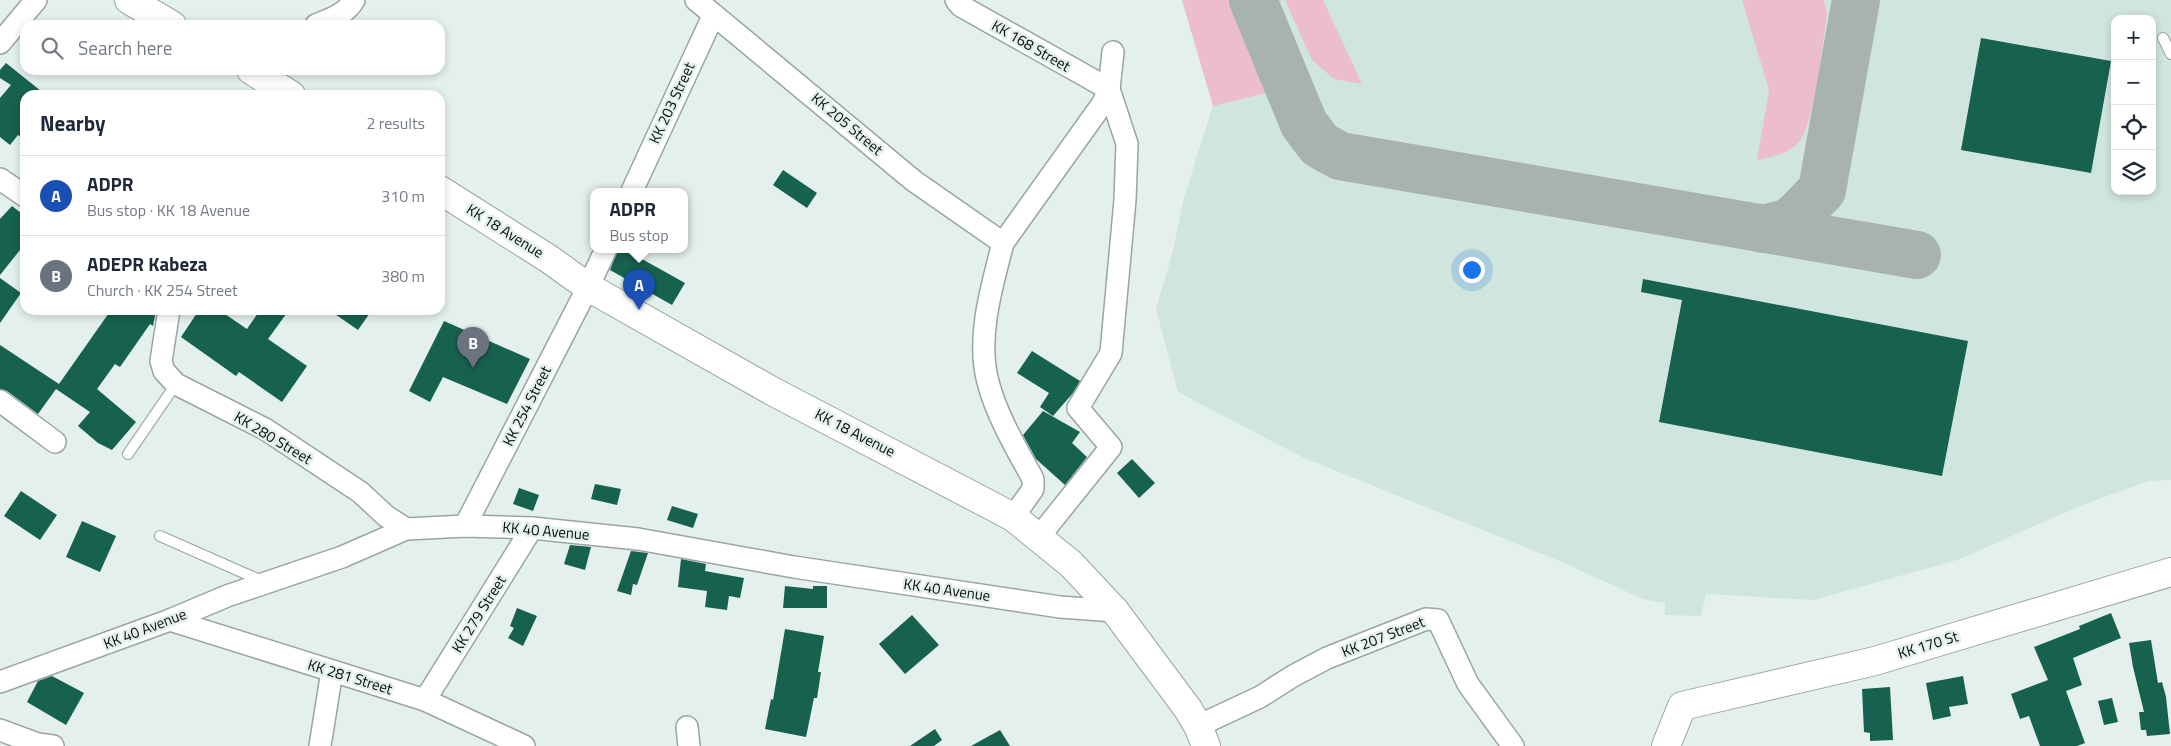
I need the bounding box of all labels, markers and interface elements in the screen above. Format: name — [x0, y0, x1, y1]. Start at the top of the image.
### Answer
street label: KK 168 Street — [988, 14, 1076, 78]
map controls — [2111, 15, 2156, 195]
button: + — [2111, 15, 2156, 60]
search box — [20, 20, 445, 75]
text: Search here — [78, 33, 172, 62]
icon: search — [38, 34, 66, 62]
street label: KK 203 Street — [643, 58, 701, 147]
button: − — [2111, 60, 2156, 105]
street label: KK 205 Street — [806, 87, 889, 161]
button: locate — [2111, 105, 2156, 150]
text: Nearby — [40, 107, 105, 139]
text: 2 results — [366, 111, 425, 135]
button: layers — [2111, 150, 2156, 195]
text: ADPR — [87, 169, 134, 198]
text: A — [51, 184, 61, 208]
text: 310 m — [381, 184, 425, 208]
popup — [590, 188, 688, 253]
text: ADPR — [609, 194, 656, 223]
text: Bus stop · KK 18 Avenue — [87, 198, 250, 222]
street label: KK 18 Avenue — [462, 198, 548, 263]
text: Bus stop — [609, 223, 669, 247]
text: ADEPR Kabeza — [87, 249, 207, 278]
your location — [1459, 257, 1485, 283]
text: B — [51, 264, 61, 288]
text: 380 m — [381, 264, 425, 288]
pin: A — [623, 269, 655, 310]
text: Church · KK 254 Street — [87, 278, 238, 302]
pin: B — [457, 327, 489, 368]
street label: KK 254 Street — [496, 361, 557, 450]
street label: KK 18 Avenue — [811, 402, 899, 463]
street label: KK 280 Street — [230, 405, 317, 470]
street label: KK 40 Avenue — [502, 515, 591, 546]
street label: KK 279 Street — [446, 570, 512, 657]
street label: KK 40 Avenue — [902, 572, 992, 607]
street label: KK 40 Avenue — [100, 602, 190, 655]
street label: KK 207 Street — [1338, 610, 1428, 663]
street label: KK 170 St — [1895, 624, 1962, 665]
street label: KK 281 Street — [305, 653, 396, 701]

